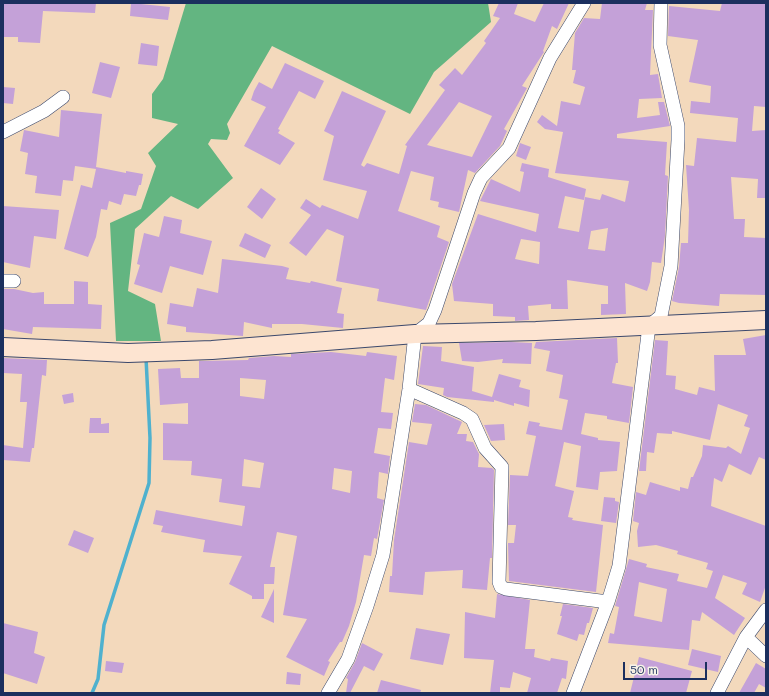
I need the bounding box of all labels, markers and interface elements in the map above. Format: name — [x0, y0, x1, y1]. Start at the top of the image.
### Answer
scale bar — [625, 654, 709, 680]
text: 50 m — [630, 661, 658, 677]

